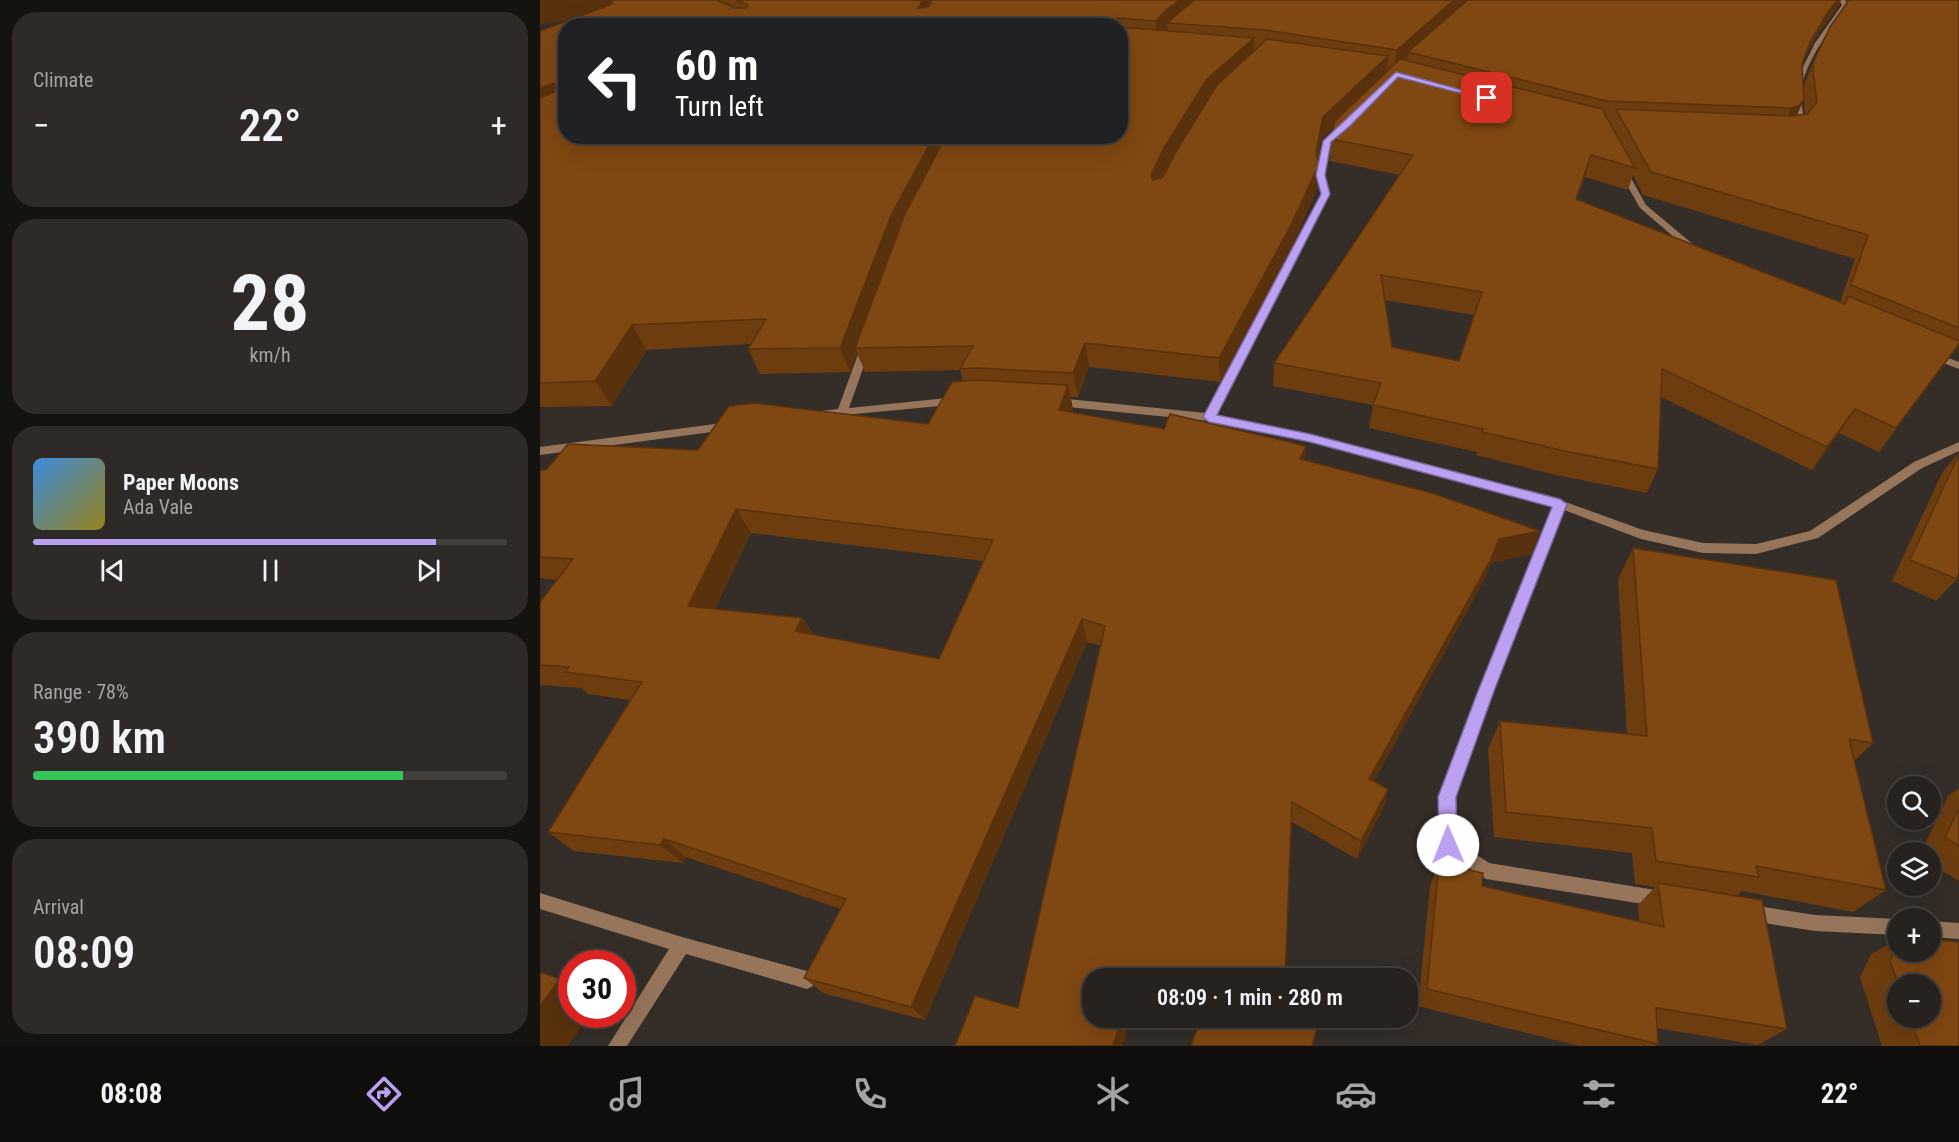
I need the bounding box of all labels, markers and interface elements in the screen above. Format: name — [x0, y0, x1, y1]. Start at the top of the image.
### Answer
text: 60 m — [675, 41, 758, 90]
icon: left — [576, 42, 654, 120]
text: Climate — [33, 68, 93, 92]
pin — [1461, 72, 1512, 123]
icon: arrive — [1470, 81, 1503, 114]
text: Turn left — [675, 91, 764, 123]
text: 22° — [239, 99, 301, 152]
text: − — [33, 106, 50, 145]
text: + — [491, 106, 507, 145]
text: 28 — [231, 258, 309, 349]
text: km/h — [249, 343, 291, 367]
text: Paper Moons — [123, 470, 239, 495]
text: Ada Vale — [123, 495, 193, 519]
icon: previous — [96, 554, 129, 587]
icon: pause — [254, 554, 287, 587]
icon: next — [412, 554, 445, 587]
text: Range · 78% — [33, 680, 129, 704]
text: 390 km — [33, 711, 166, 764]
map controls — [1887, 776, 1941, 1028]
button: search — [1887, 776, 1941, 830]
position arrow — [1416, 813, 1480, 877]
button: layers — [1887, 842, 1941, 896]
text: Arrival — [33, 895, 84, 919]
button: + — [1887, 908, 1941, 962]
text: 08:09 — [33, 926, 135, 979]
speed limit sign: 30 — [558, 950, 636, 1028]
button: − — [1887, 974, 1941, 1028]
text: 08:09 · 1 min · 280 m — [1157, 985, 1343, 1010]
icon: directions — [363, 1073, 405, 1115]
icon: music — [606, 1073, 648, 1115]
icon: phone — [849, 1073, 891, 1115]
icon: climate — [1092, 1073, 1134, 1115]
icon: car — [1335, 1073, 1377, 1115]
icon: filters — [1578, 1073, 1620, 1115]
text: 08:08 — [100, 1078, 162, 1110]
text: 22° — [1821, 1078, 1858, 1110]

